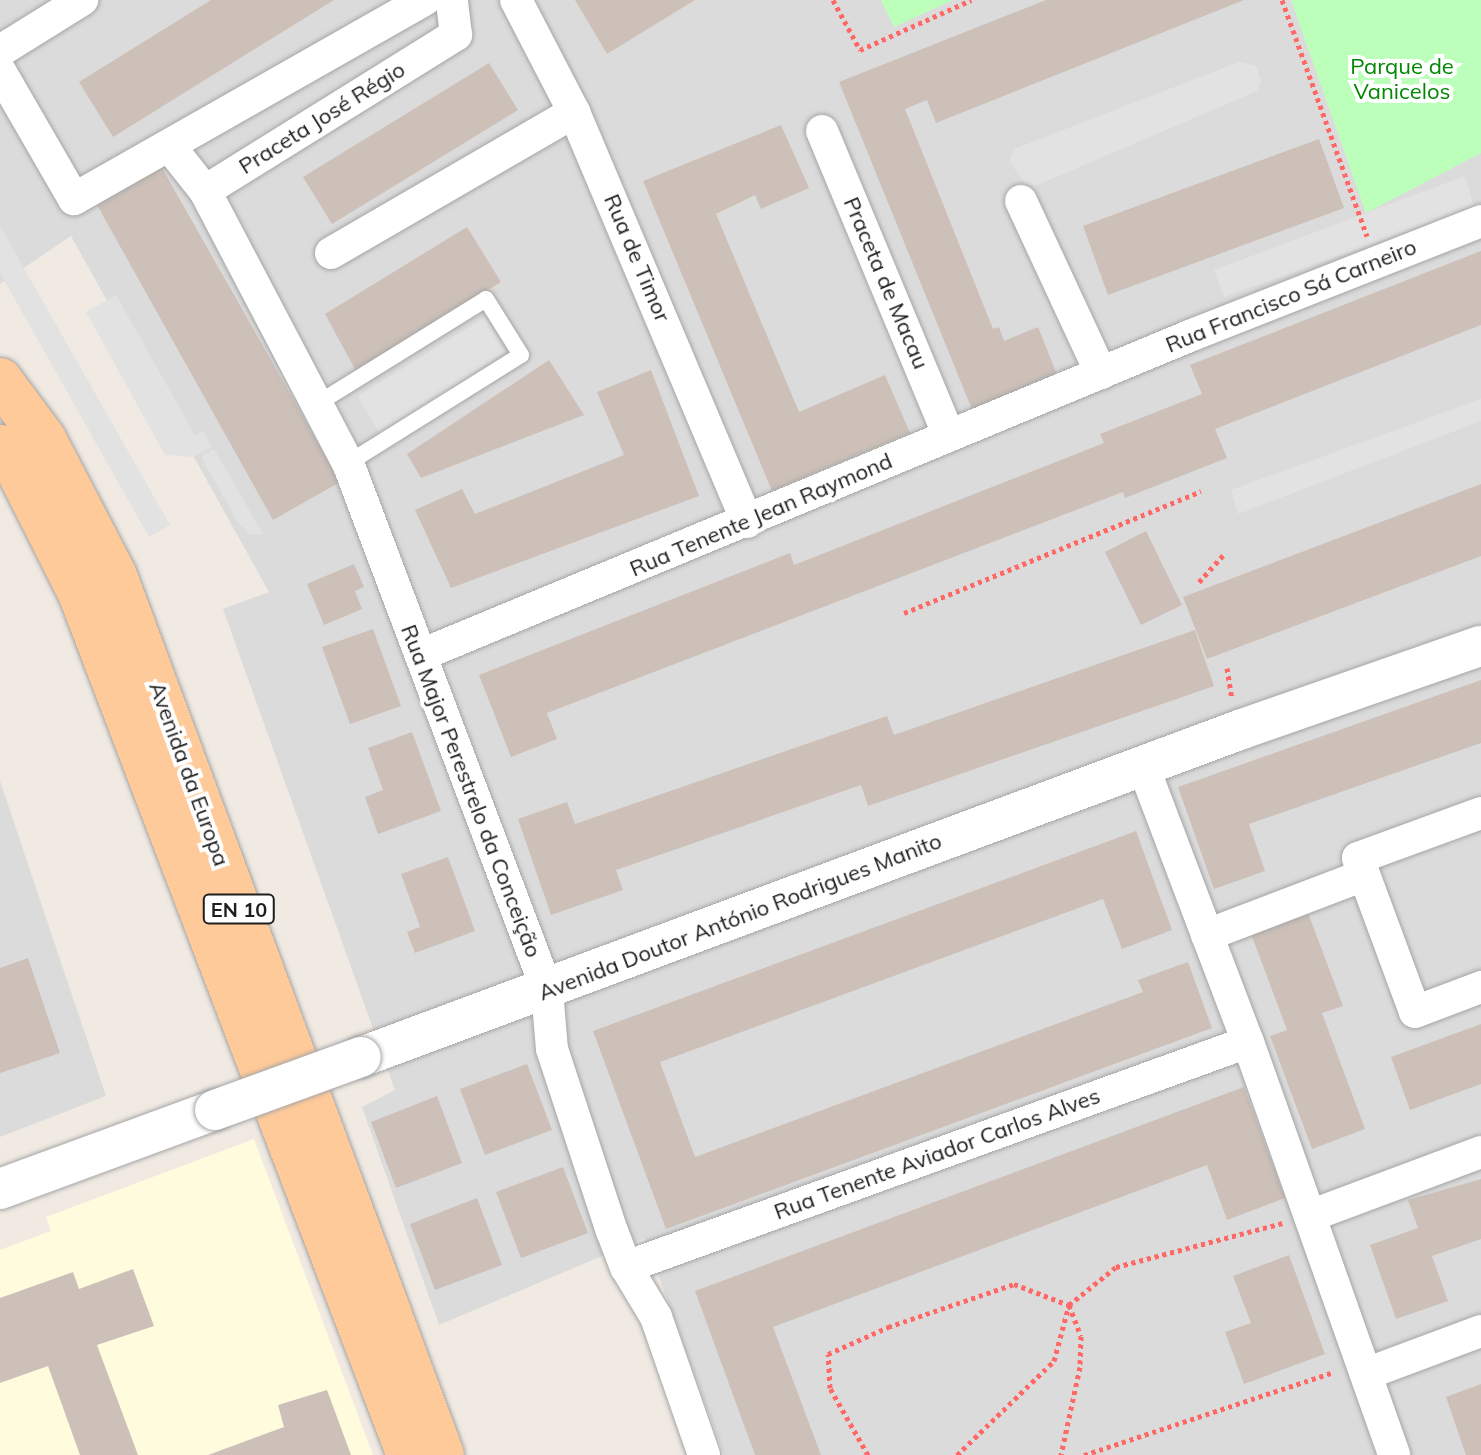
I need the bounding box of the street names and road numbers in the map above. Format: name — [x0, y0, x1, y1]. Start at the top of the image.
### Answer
street label: Praceta José Régio — [234, 56, 410, 180]
street label: Rua de Timor — [598, 190, 676, 326]
street label: Praceta de Macau — [838, 193, 934, 373]
street label: Rua Francisco Sá Carneiro — [1162, 234, 1420, 358]
street label: Rua Tenente Jean Raymond — [626, 448, 896, 582]
street label: Rua Major Perestrelo da Conceição — [395, 621, 547, 961]
street label: Avenida da Europa — [143, 678, 235, 870]
street label: Avenida Doutor António Rodrigues Manito — [535, 828, 945, 1006]
road number: EN 10 — [201, 893, 277, 925]
street label: Rua Tenente Aviador Carlos Alves — [770, 1083, 1104, 1225]

